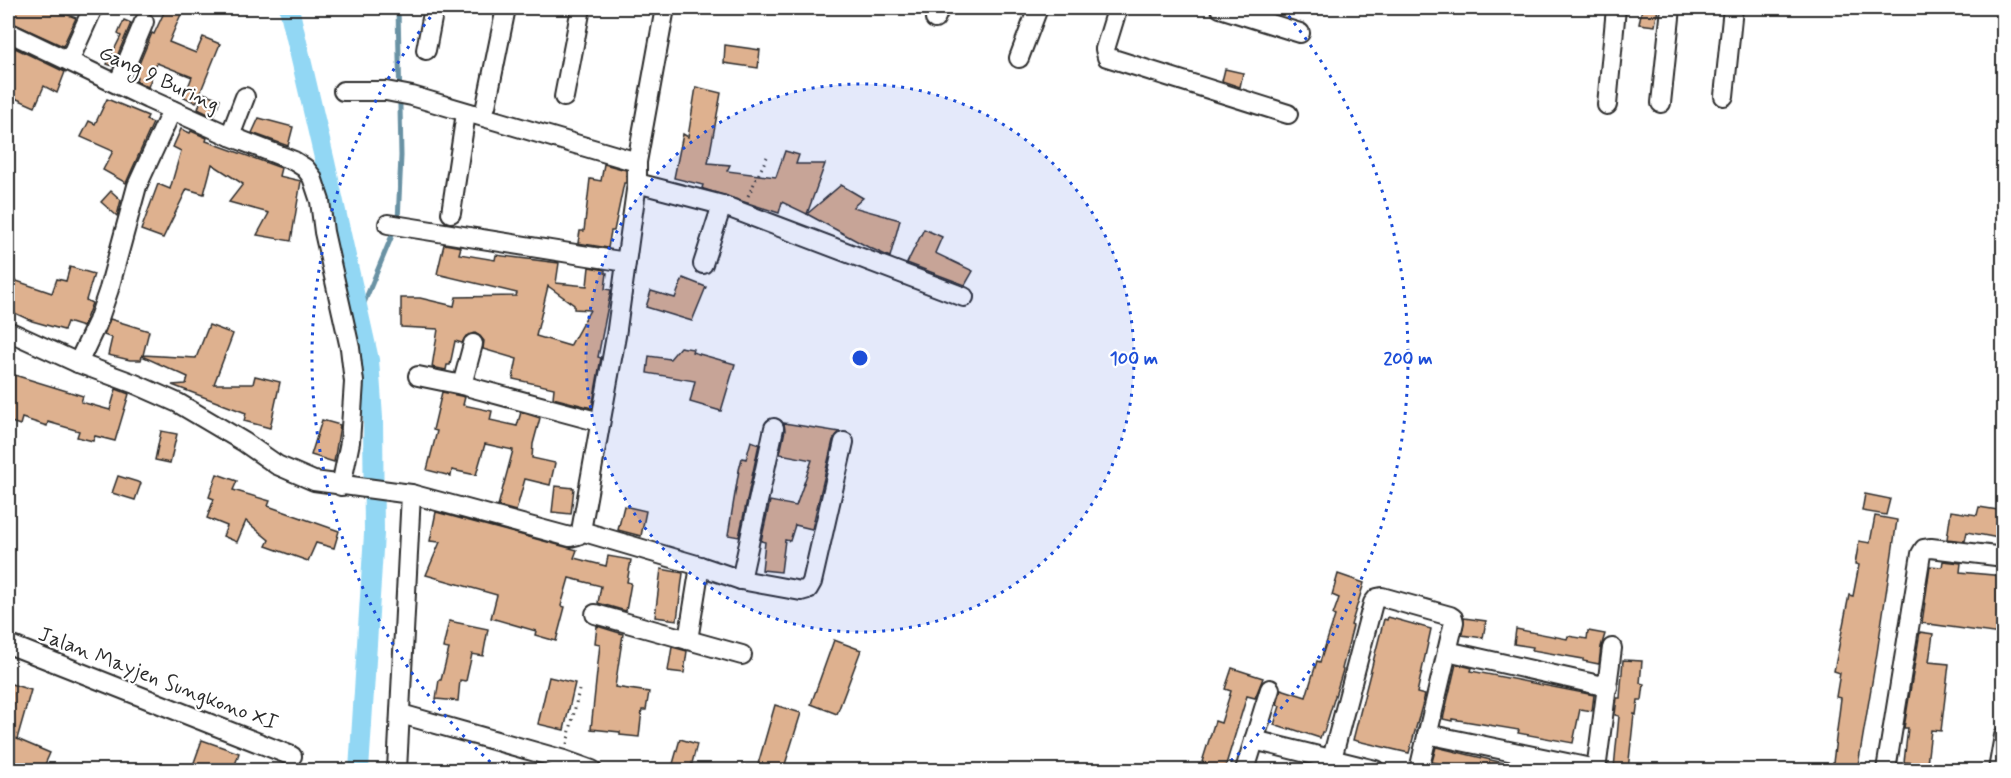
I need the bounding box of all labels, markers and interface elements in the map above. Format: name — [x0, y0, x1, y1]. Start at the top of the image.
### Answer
street label: Gang 9 Buring — [94, 39, 224, 120]
text: 100 m — [1110, 347, 1158, 371]
text: 200 m — [1383, 347, 1433, 371]
centre of rings — [850, 348, 870, 368]
street label: Jalan Mayjen Sungkono XI — [34, 620, 282, 738]

